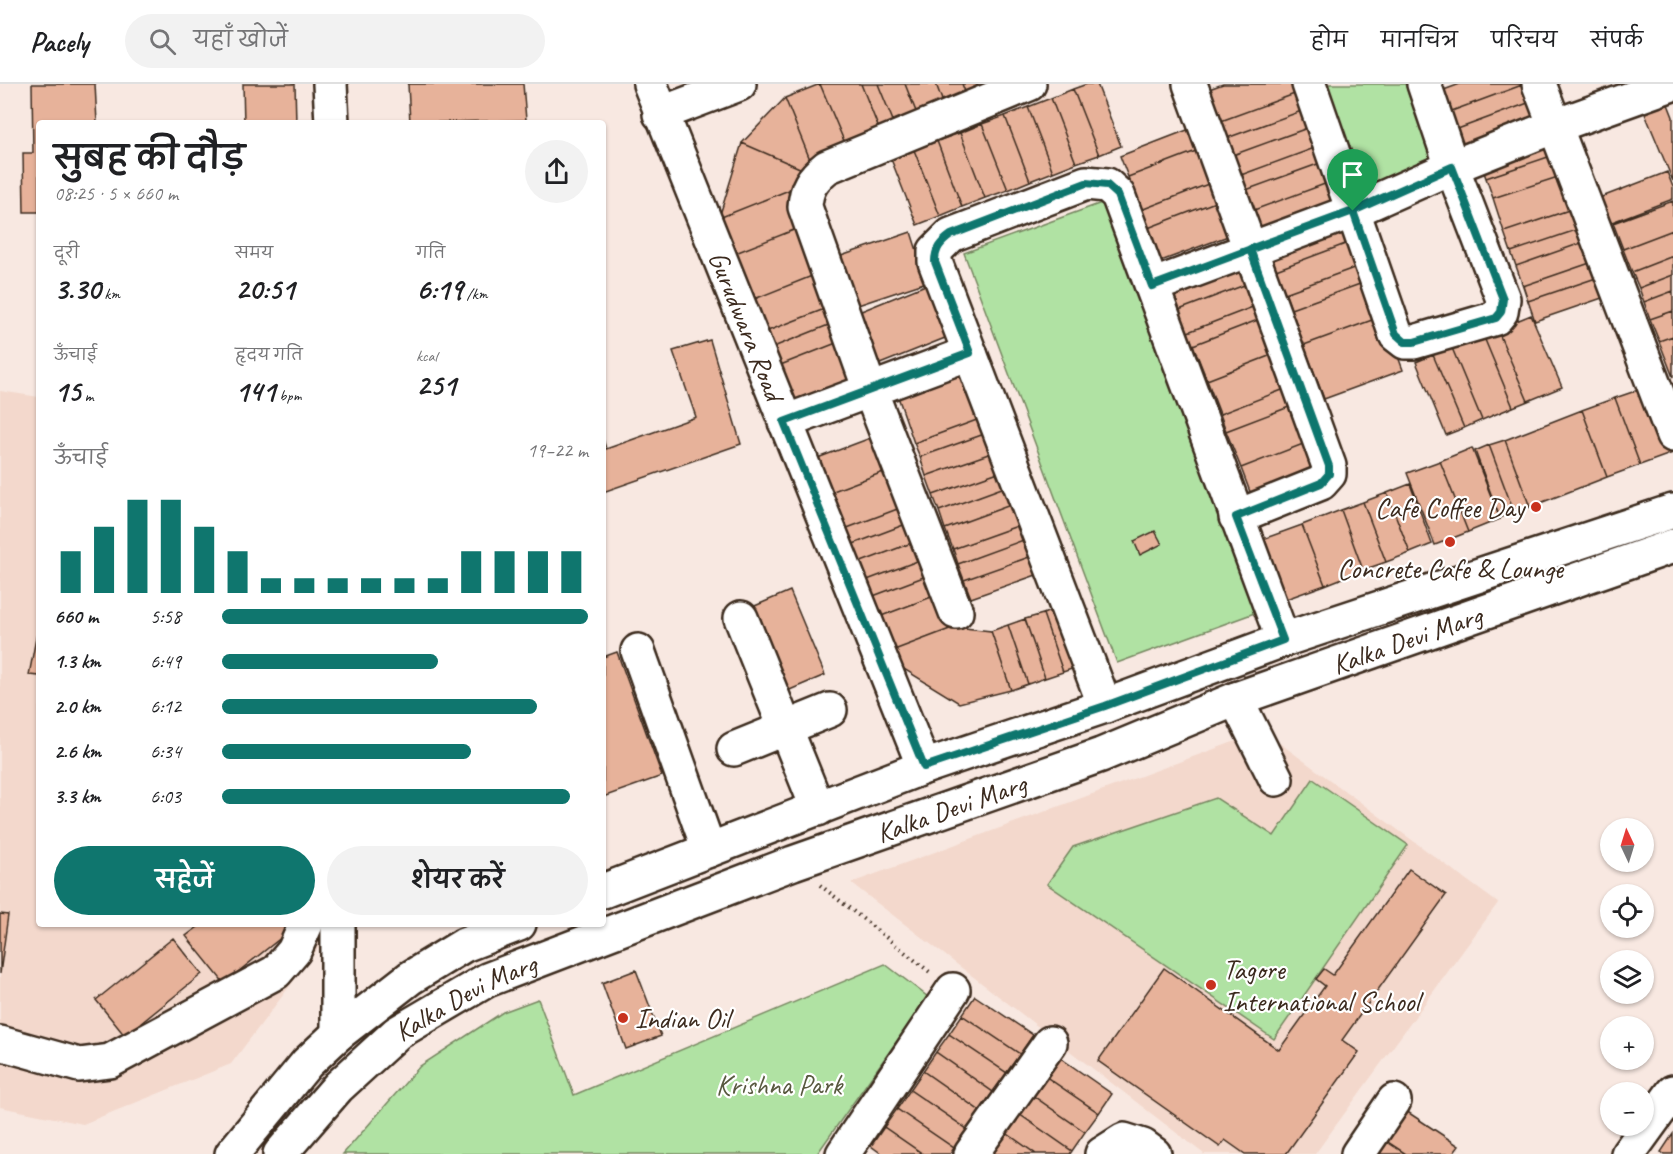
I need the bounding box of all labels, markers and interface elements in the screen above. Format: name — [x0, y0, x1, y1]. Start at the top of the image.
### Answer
search box — [125, 14, 545, 68]
text: Pacely — [30, 24, 89, 59]
icon: search — [146, 25, 179, 58]
text: यहाँ खोजें — [194, 26, 288, 54]
text: होम — [1311, 27, 1348, 53]
text: मानचित्र — [1381, 27, 1458, 53]
text: परिचय — [1491, 27, 1557, 53]
text: संपर्क — [1590, 27, 1643, 53]
text: सुबह की दौड़ — [54, 137, 245, 179]
button: share — [525, 140, 588, 203]
pin — [1327, 149, 1378, 211]
icon: arrive — [1336, 158, 1369, 191]
text: 08:25 · 5 × 660 m — [54, 181, 178, 206]
text: दूरी — [54, 243, 79, 263]
text: समय — [235, 243, 273, 263]
text: गति — [416, 243, 445, 263]
street label: Gurudwara Road — [701, 246, 793, 409]
text: 3.30 — [54, 270, 100, 308]
text: 20:51 — [235, 270, 294, 308]
text: 6:19 — [416, 270, 463, 308]
text: km — [100, 284, 120, 304]
text: /km — [463, 284, 488, 304]
text: ऊँचाई — [54, 345, 97, 365]
text: हृदय गति — [235, 345, 303, 365]
text: kcal — [416, 346, 437, 366]
text: 251 — [416, 366, 456, 404]
text: 15 — [54, 372, 81, 410]
text: 141 — [235, 372, 276, 410]
text: m — [81, 386, 93, 406]
text: bpm — [276, 386, 301, 406]
text: 19–22 m — [527, 438, 588, 463]
text: ऊँचाई — [54, 445, 108, 470]
place label: Cafe Coffee Day — [1375, 490, 1526, 525]
marker: Cafe Coffee Day — [1529, 500, 1543, 514]
marker: Concrete Cafe & Lounge — [1443, 535, 1457, 549]
place label: Concrete Cafe & Lounge — [1337, 551, 1565, 586]
street label: Kalka Devi Marg — [1327, 597, 1488, 682]
text: 660 m — [54, 604, 98, 629]
text: 5:58 — [150, 604, 181, 629]
text: 1.3 km — [54, 649, 101, 674]
text: 6:49 — [150, 649, 181, 674]
text: 2.0 km — [54, 694, 101, 719]
text: 6:12 — [150, 694, 181, 719]
text: 2.6 km — [54, 739, 101, 764]
text: 6:34 — [150, 739, 181, 764]
street label: Kalka Devi Marg — [872, 765, 1032, 850]
text: 3.3 km — [54, 784, 101, 809]
text: 6:03 — [150, 784, 181, 809]
north arrow — [1600, 818, 1654, 872]
map controls — [1600, 818, 1654, 1136]
button: सहेजें — [54, 846, 315, 915]
button: शेयर करें — [327, 846, 588, 915]
button: locate — [1600, 884, 1654, 938]
street label: Kalka Devi Marg — [388, 945, 543, 1049]
button: layers — [1600, 950, 1654, 1004]
place label: Tagore International School — [1223, 952, 1424, 1019]
marker: Tagore International School — [1204, 978, 1218, 992]
place label: Indian Oil — [635, 1001, 734, 1036]
marker: Indian Oil — [616, 1011, 630, 1025]
button: + — [1600, 1016, 1654, 1070]
park label: Krishna Park — [716, 1067, 844, 1102]
button: − — [1600, 1082, 1654, 1136]

